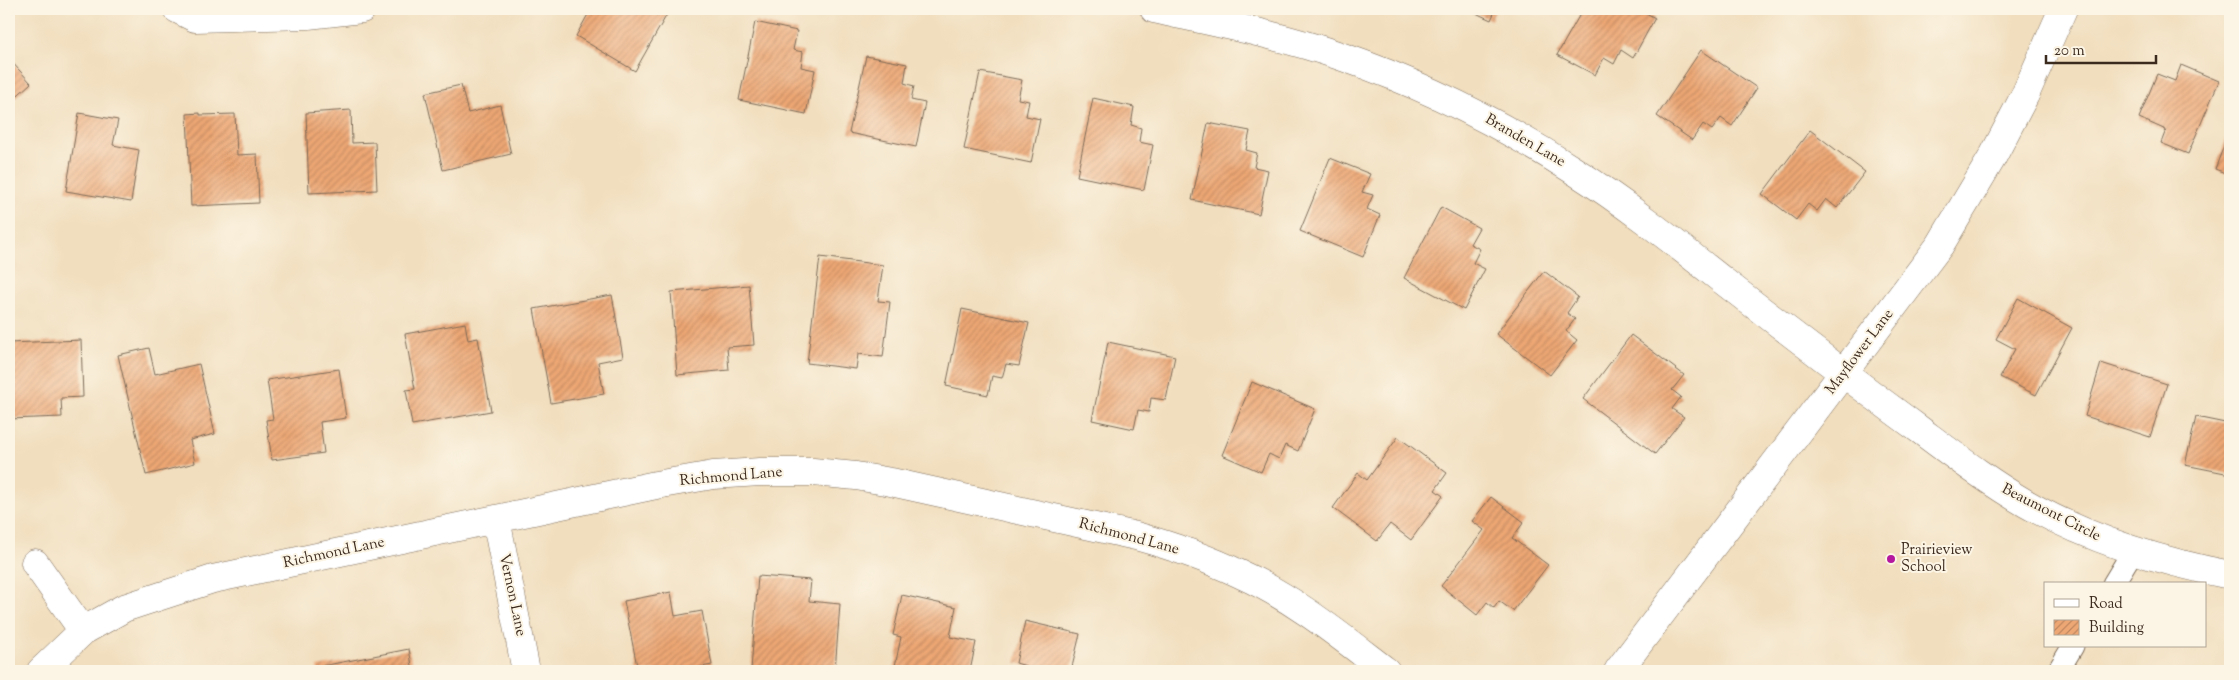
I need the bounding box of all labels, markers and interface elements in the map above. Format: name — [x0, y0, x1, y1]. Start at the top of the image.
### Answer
scale bar — [2046, 32, 2156, 64]
text: 20 m — [2054, 41, 2085, 62]
street label: Branden Lane — [1481, 109, 1569, 173]
street label: Mayflower Lane — [1821, 305, 1899, 399]
street label: Richmond Lane — [679, 462, 783, 492]
street label: Beaumont Circle — [1998, 479, 2104, 547]
street label: Richmond Lane — [1077, 514, 1181, 560]
street label: Richmond Lane — [281, 532, 387, 574]
place label: Prairieview School — [1901, 540, 1973, 578]
street label: Vernon Lane — [493, 552, 531, 638]
marker: Prairieview School — [1885, 553, 1897, 565]
legend — [2044, 582, 2206, 648]
text: Road — [2089, 594, 2123, 615]
text: Building — [2089, 618, 2144, 639]

